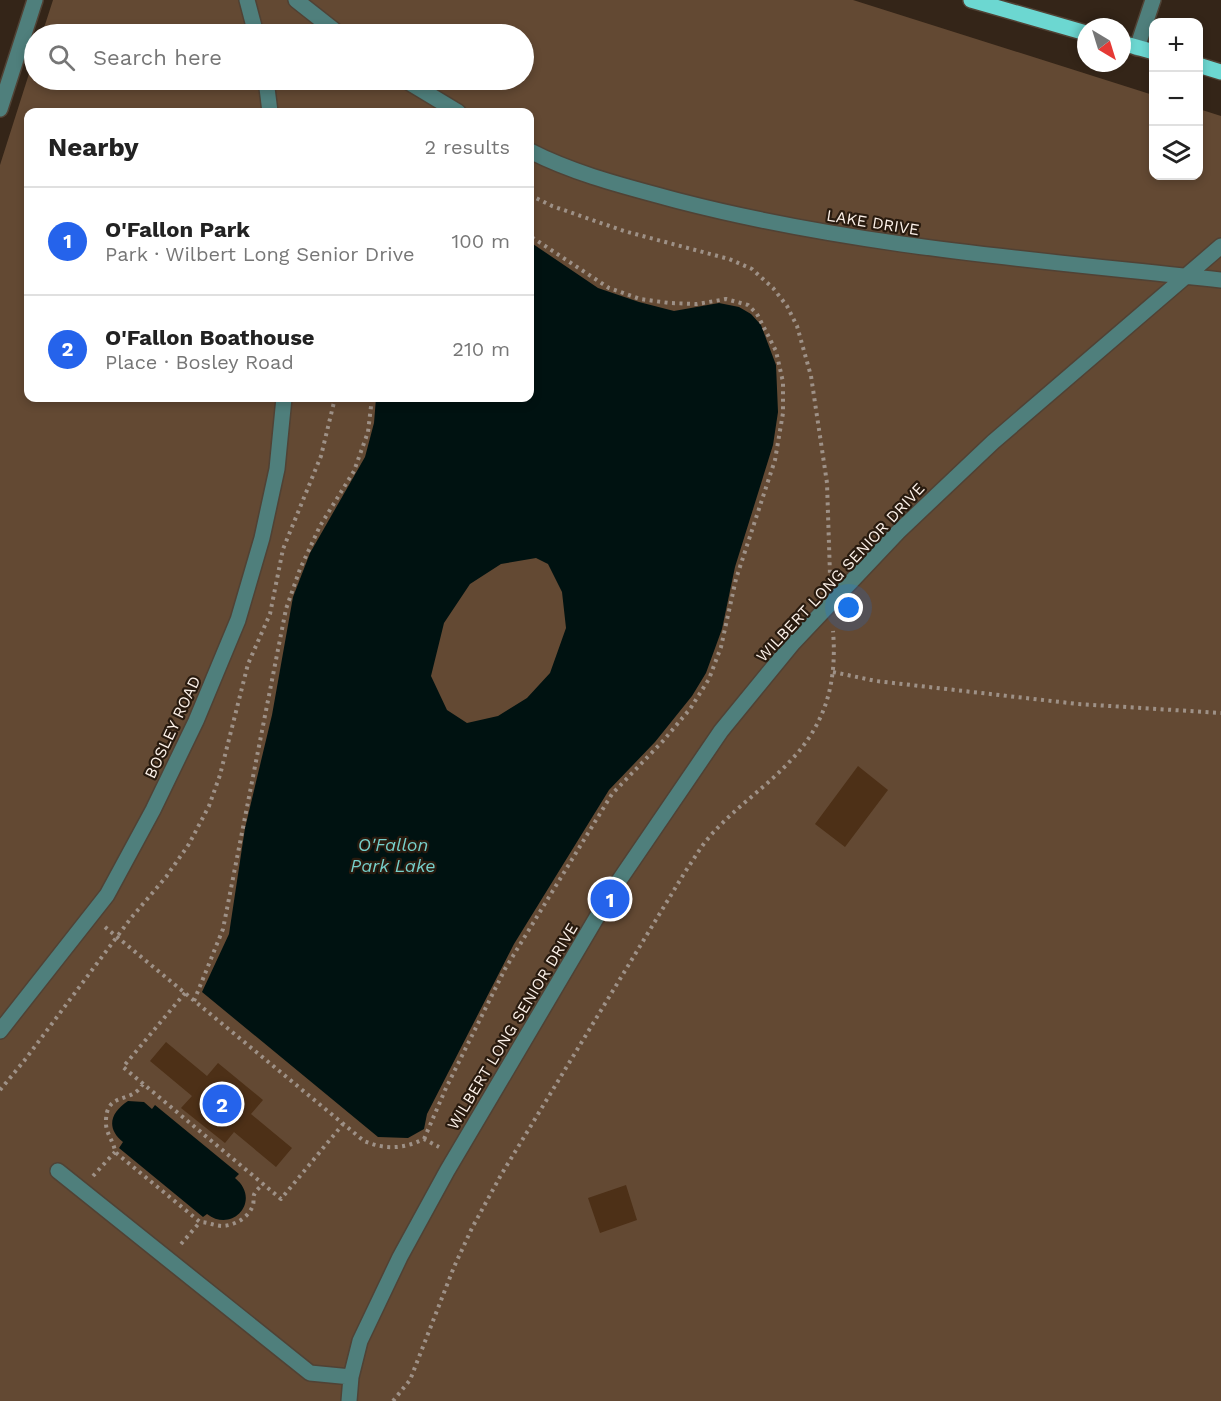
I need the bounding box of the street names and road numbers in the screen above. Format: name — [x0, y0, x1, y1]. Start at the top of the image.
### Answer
street label: LAKE DRIVE — [825, 206, 921, 239]
street label: WILBERT LONG SENIOR DRIVE — [752, 479, 928, 666]
street label: BOSLEY ROAD — [140, 673, 204, 781]
street label: WILBERT LONG SENIOR DRIVE — [443, 919, 582, 1133]

